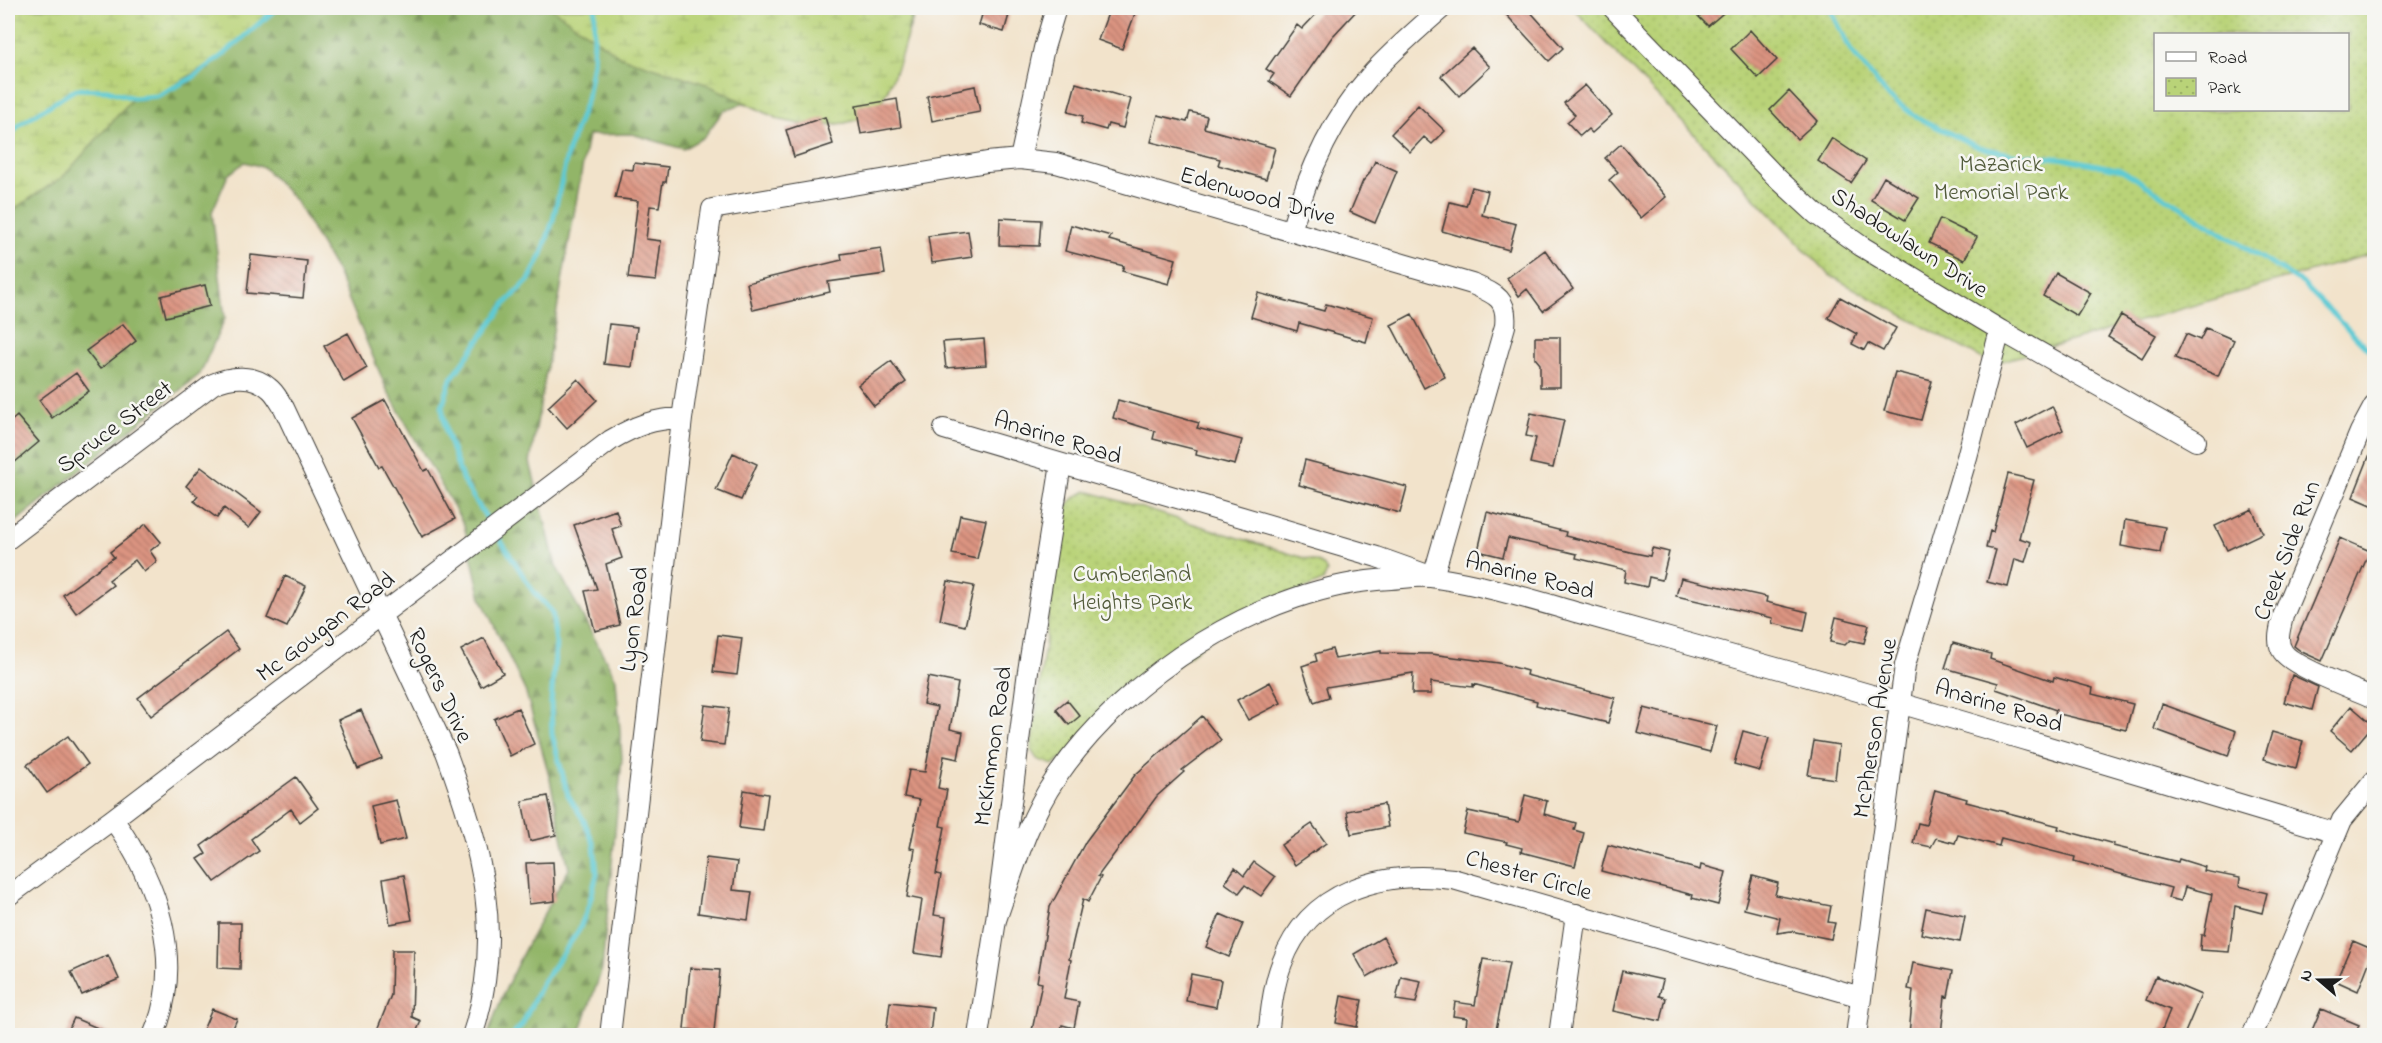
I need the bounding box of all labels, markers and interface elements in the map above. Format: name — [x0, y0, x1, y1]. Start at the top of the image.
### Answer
legend — [2154, 33, 2349, 111]
text: Road — [2208, 46, 2247, 72]
text: Park — [2208, 76, 2241, 102]
park label: Mazarick Memorial Park — [1934, 148, 2069, 211]
street label: Edenwood Drive — [1175, 158, 1340, 236]
street label: Shadowlawn Drive — [1823, 180, 1995, 308]
street label: Spruce Street — [50, 373, 181, 483]
street label: Anarine Road — [989, 403, 1126, 476]
street label: Creek Side Run — [2246, 476, 2331, 626]
street label: Anarine Road — [1461, 544, 1598, 611]
park label: Cumberland Heights Park — [1072, 558, 1192, 621]
street label: Mc Gougan Road — [250, 564, 404, 692]
street label: Lyon Road — [612, 564, 660, 674]
street label: Rogers Drive — [397, 623, 481, 749]
street label: McPherson Avenue — [1845, 636, 1908, 821]
street label: McKimmon Road — [966, 664, 1023, 828]
street label: Anarine Road — [1930, 671, 2067, 744]
street label: Chester Circle — [1461, 842, 1596, 911]
north arrow — [2289, 950, 2349, 1010]
text: N — [2294, 966, 2320, 985]

